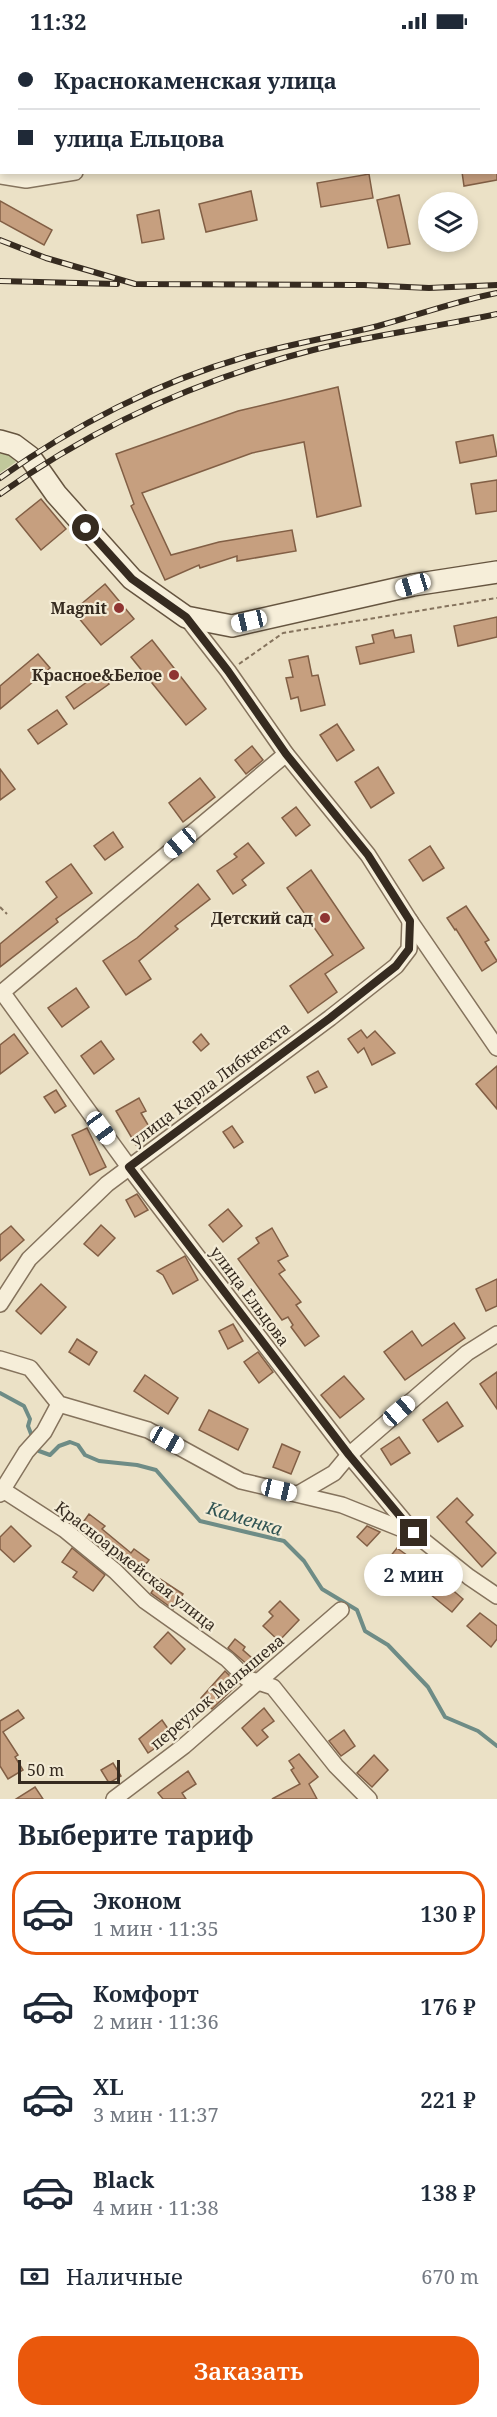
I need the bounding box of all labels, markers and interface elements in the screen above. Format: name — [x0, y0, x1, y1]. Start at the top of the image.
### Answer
text: 11:32 — [30, 6, 86, 36]
text: Краснокаменская улица — [54, 65, 337, 95]
text: улица Ельцова — [54, 123, 225, 153]
map controls — [418, 192, 478, 252]
button: layers — [418, 192, 478, 252]
route start — [72, 514, 99, 541]
car — [393, 571, 433, 599]
place label: Magnit — [50, 597, 108, 619]
marker: Magnit — [112, 601, 126, 615]
car — [229, 608, 269, 634]
place label: Красное&Белое — [32, 664, 162, 686]
marker: Красное&Белое — [167, 668, 181, 682]
car — [160, 825, 200, 861]
place label: Детский сад — [211, 907, 313, 929]
marker: Детский сад — [318, 911, 332, 925]
street label: улица Карла Либкнехта — [126, 1017, 294, 1151]
car — [83, 1108, 119, 1148]
street label: улица Ельцова — [205, 1242, 295, 1350]
car — [380, 1392, 418, 1430]
car — [147, 1423, 187, 1457]
car — [259, 1477, 299, 1503]
water label: Каменка — [203, 1495, 286, 1541]
street label: Красноармейская улица — [51, 1496, 221, 1636]
route end — [400, 1519, 427, 1546]
callout: 2 мин — [364, 1554, 464, 1596]
text: 2 мин — [383, 1561, 444, 1588]
street label: переулок Малышева — [145, 1629, 289, 1755]
scale bar — [18, 1757, 120, 1784]
text: 50 m — [27, 1759, 64, 1781]
text: Выберите тариф — [18, 1816, 254, 1853]
text: Эконом — [93, 1885, 181, 1915]
icon: car — [21, 1886, 75, 1940]
text: 130 ₽ — [420, 1898, 476, 1928]
text: 1 мин · 11:35 — [93, 1915, 219, 1942]
text: Комфорт — [93, 1978, 199, 2008]
icon: car — [21, 1979, 75, 2033]
text: 176 ₽ — [420, 1991, 476, 2021]
text: 2 мин · 11:36 — [93, 2008, 219, 2035]
text: XL — [93, 2071, 124, 2101]
icon: car — [21, 2072, 75, 2126]
text: 221 ₽ — [420, 2084, 476, 2114]
text: 3 мин · 11:37 — [93, 2101, 219, 2128]
text: Black — [93, 2164, 154, 2194]
icon: car — [21, 2165, 75, 2219]
text: 138 ₽ — [420, 2177, 476, 2207]
text: 4 мин · 11:38 — [93, 2194, 219, 2221]
icon: cash — [18, 2260, 51, 2293]
text: Наличные — [66, 2261, 183, 2291]
text: 670 m — [421, 2263, 479, 2290]
button: Заказать — [18, 2336, 479, 2405]

